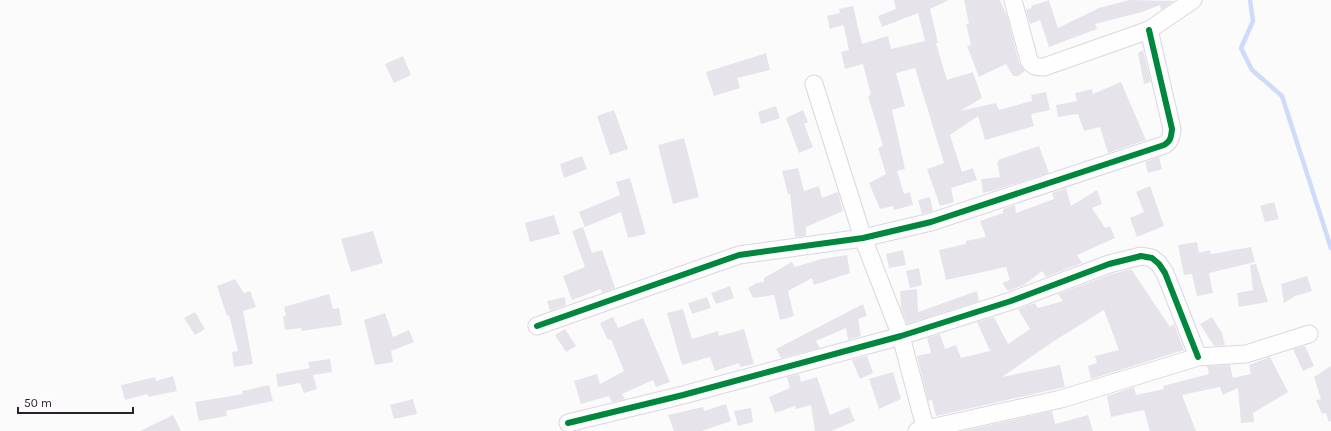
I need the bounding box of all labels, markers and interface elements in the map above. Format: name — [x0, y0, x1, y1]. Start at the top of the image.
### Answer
scale bar — [18, 389, 133, 415]
text: 50 m — [24, 396, 52, 410]

